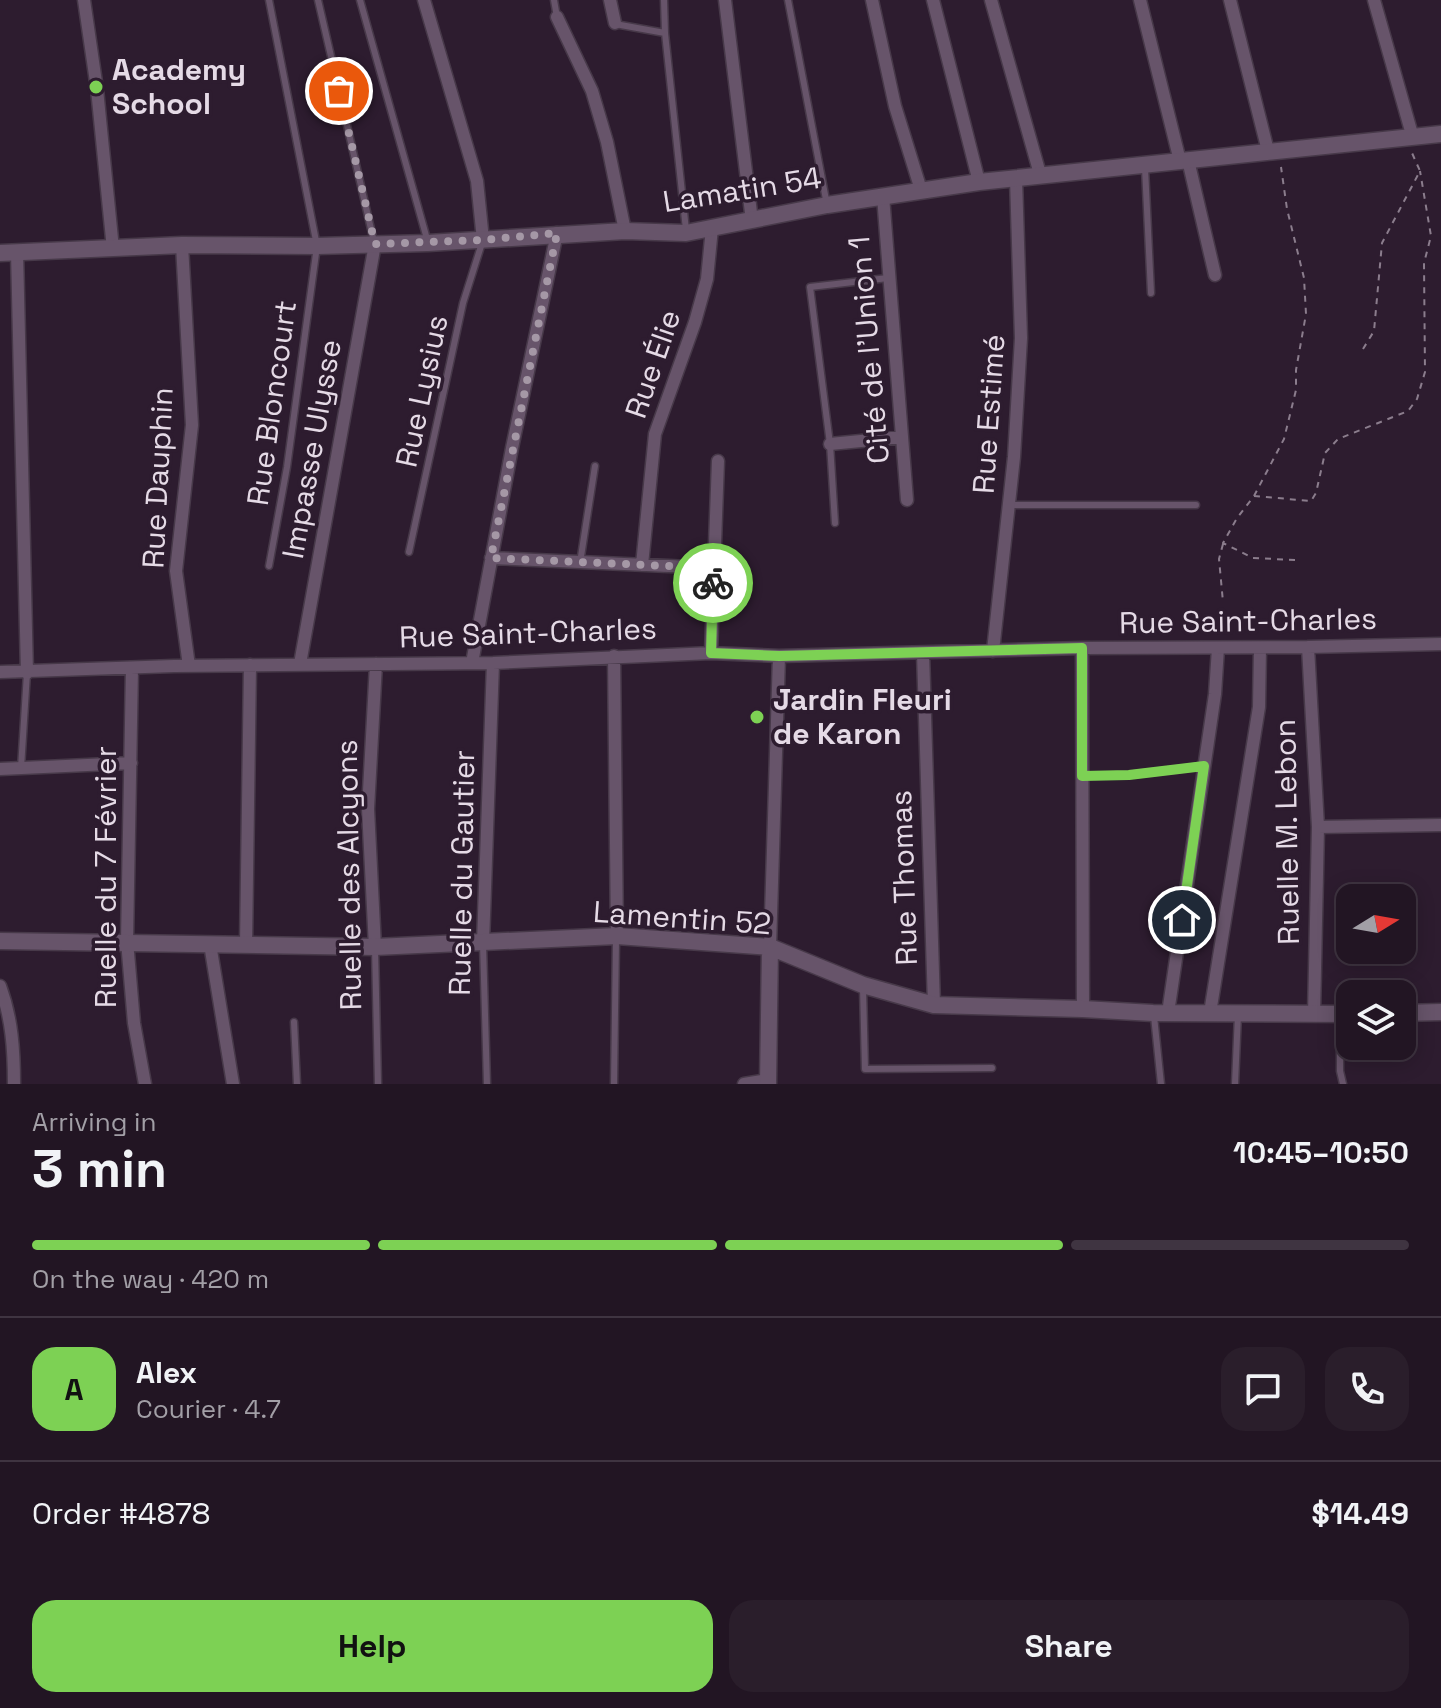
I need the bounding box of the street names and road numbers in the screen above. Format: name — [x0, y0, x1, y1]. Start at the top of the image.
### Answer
street label: Lamatin 54 — [660, 158, 824, 221]
street label: Cité de l'Union 1 — [839, 235, 898, 465]
street label: Rue Bloncourt — [238, 298, 305, 508]
street label: Rue Élie — [616, 304, 689, 423]
street label: Rue Lysius — [386, 311, 457, 471]
street label: Rue Estimé — [963, 333, 1014, 495]
street label: Impasse Ulysse — [273, 336, 350, 561]
street label: Rue Dauphin — [133, 386, 182, 570]
street label: Rue Saint-Charles — [1119, 599, 1377, 642]
street label: Rue Saint-Charles — [398, 609, 657, 656]
street label: Ruelle M. Lebon — [1265, 719, 1308, 945]
street label: Ruelle des Alcyons — [327, 739, 370, 1011]
street label: Ruelle du 7 Février — [86, 746, 125, 1008]
street label: Ruelle du Gautier — [440, 750, 483, 996]
street label: Rue Thomas — [881, 790, 926, 966]
street label: Lamentin 52 — [592, 892, 772, 943]

